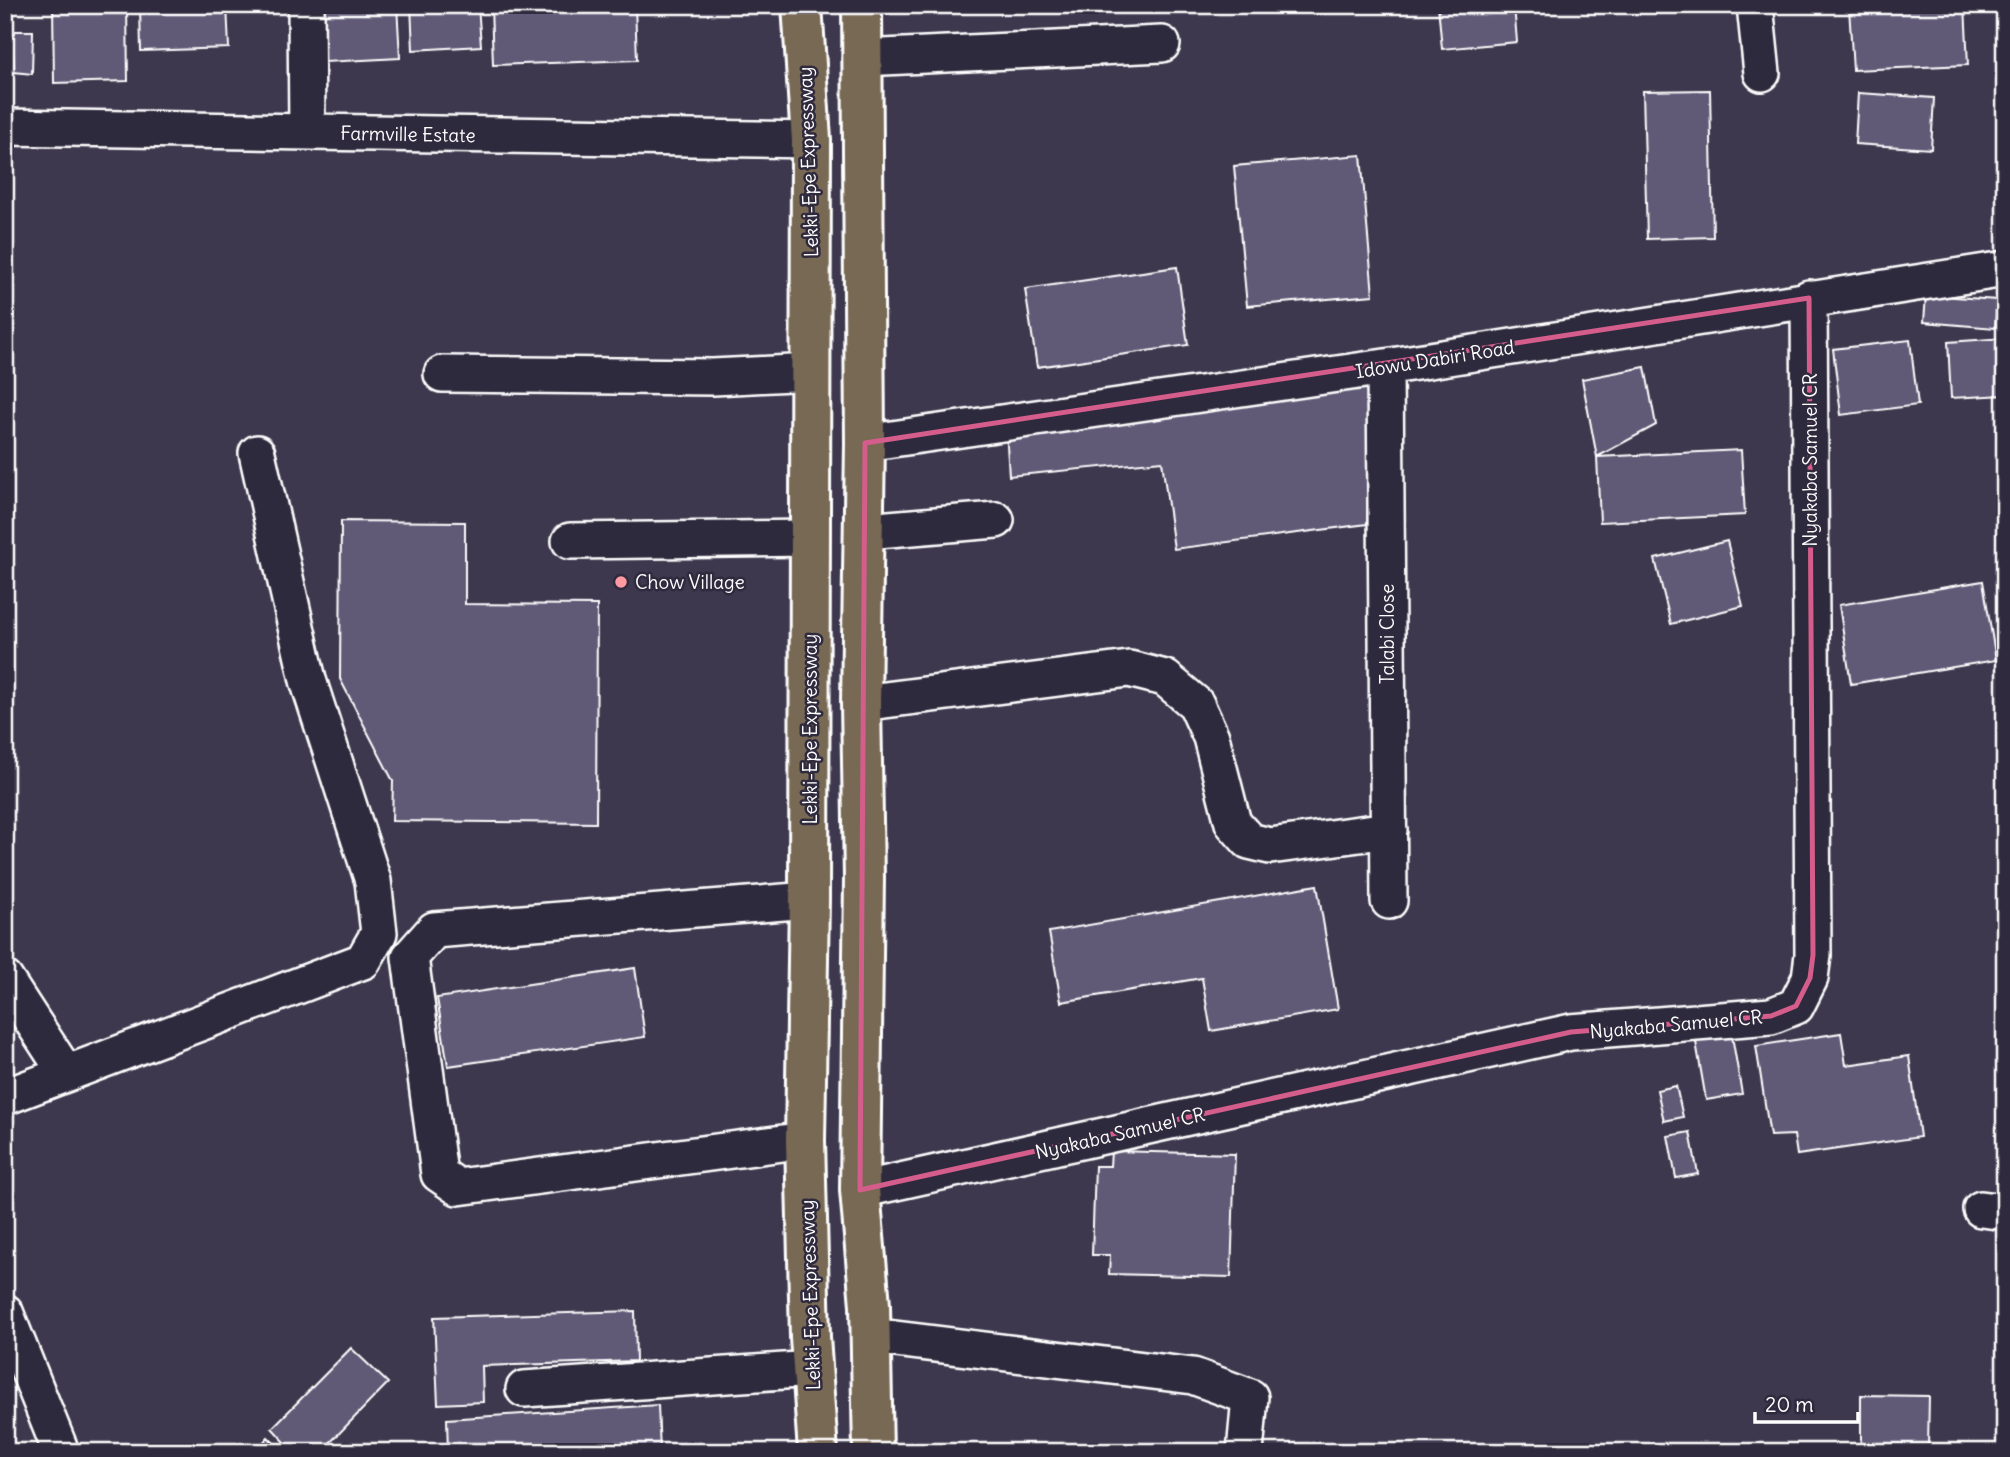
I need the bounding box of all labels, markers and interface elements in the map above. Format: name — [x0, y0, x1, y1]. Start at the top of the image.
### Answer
street label: Lekki-Epe Expressway — [793, 66, 823, 258]
street label: Farmville Estate — [340, 121, 476, 147]
street label: Idowu Dabiri Road — [1354, 335, 1516, 383]
street label: Nyakaba Samuel CR — [1798, 373, 1822, 547]
place label: Chow Village — [635, 570, 745, 594]
marker: Chow Village — [613, 574, 629, 590]
street label: Talabi Close — [1375, 584, 1399, 684]
street label: Lekki-Epe Expressway — [798, 634, 822, 824]
street label: Nyakaba Samuel CR — [1589, 1004, 1763, 1044]
street label: Nyakaba Samuel CR — [1033, 1102, 1207, 1164]
street label: Lekki-Epe Expressway — [795, 1199, 825, 1391]
scale bar — [1755, 1380, 1858, 1424]
text: 20 m — [1765, 1391, 1814, 1418]

